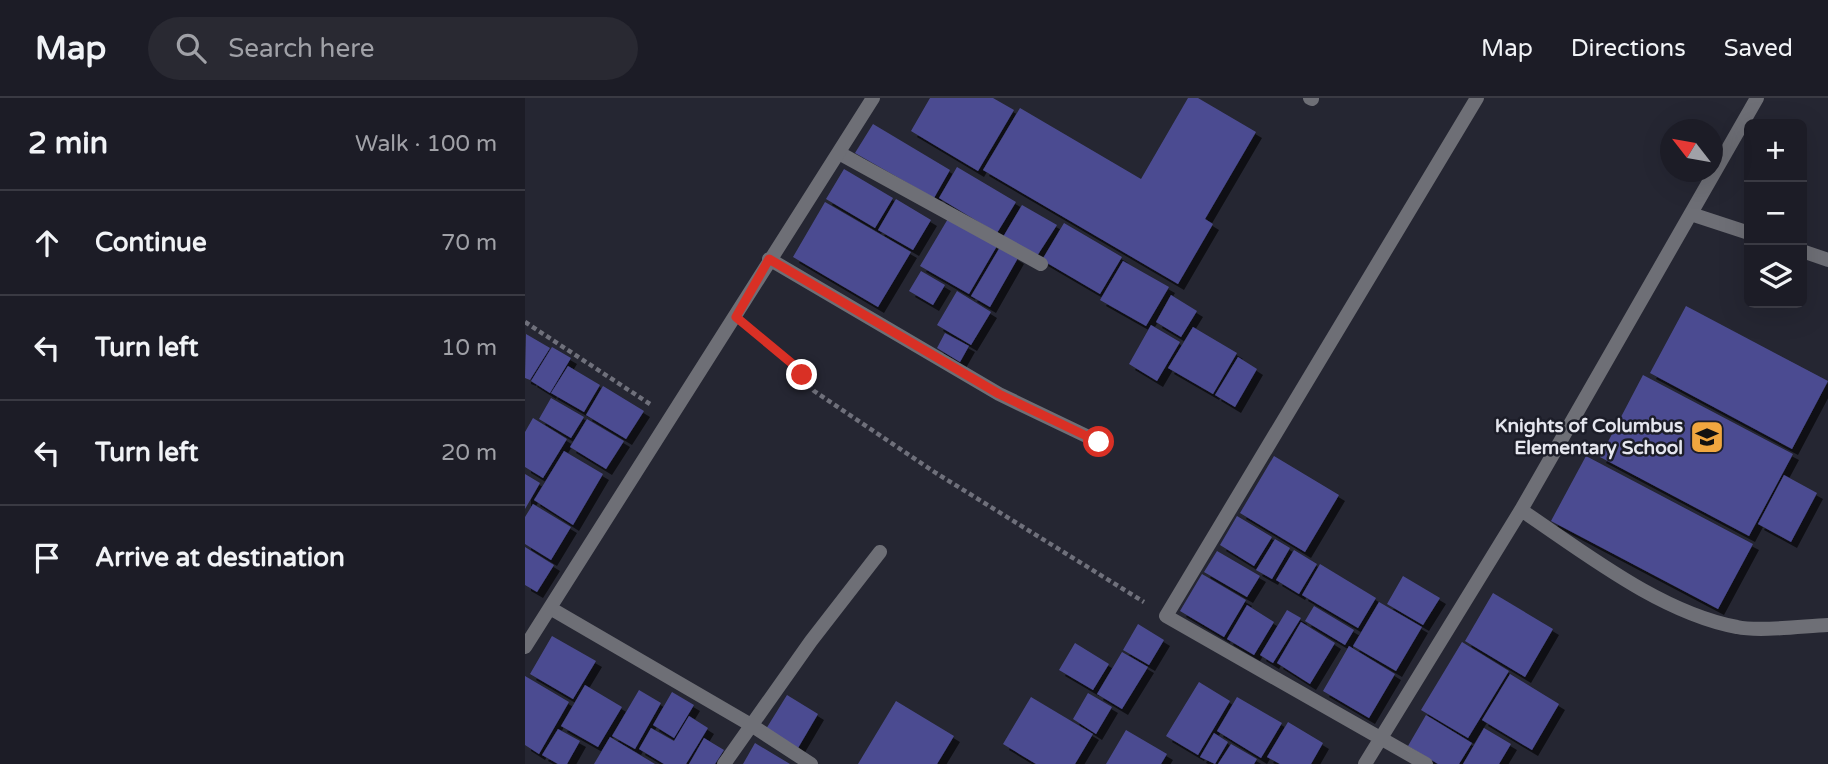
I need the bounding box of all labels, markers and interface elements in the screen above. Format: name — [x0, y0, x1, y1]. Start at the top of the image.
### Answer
search box — [148, 17, 638, 80]
text: Map — [35, 29, 106, 68]
icon: search — [172, 29, 210, 67]
text: Search here — [228, 33, 374, 64]
text: Map — [1481, 34, 1533, 63]
text: Directions — [1571, 34, 1686, 63]
text: Saved — [1724, 34, 1793, 63]
north arrow — [1660, 119, 1723, 182]
map controls — [1744, 119, 1807, 308]
button: + — [1744, 119, 1807, 182]
text: 2 min — [28, 125, 108, 162]
text: Walk · 100 m — [355, 130, 497, 158]
button: − — [1744, 182, 1807, 245]
icon: ahead — [28, 224, 66, 262]
text: Continue — [95, 227, 207, 258]
text: 70 m — [441, 229, 497, 257]
button: layers — [1744, 245, 1807, 308]
icon: left — [28, 329, 66, 367]
text: Turn left — [95, 332, 198, 363]
text: 10 m — [441, 334, 497, 362]
route end — [786, 359, 817, 390]
place label: Knights of Columbus Elementary School — [1495, 415, 1683, 460]
school or university icon: Knights of Columbus Elementary School — [1688, 418, 1726, 456]
route start — [1083, 426, 1114, 457]
icon: left — [28, 434, 66, 472]
text: Turn left — [95, 437, 198, 468]
text: 20 m — [441, 439, 497, 467]
icon: arrive — [28, 539, 66, 577]
text: Arrive at destination — [95, 542, 345, 573]

